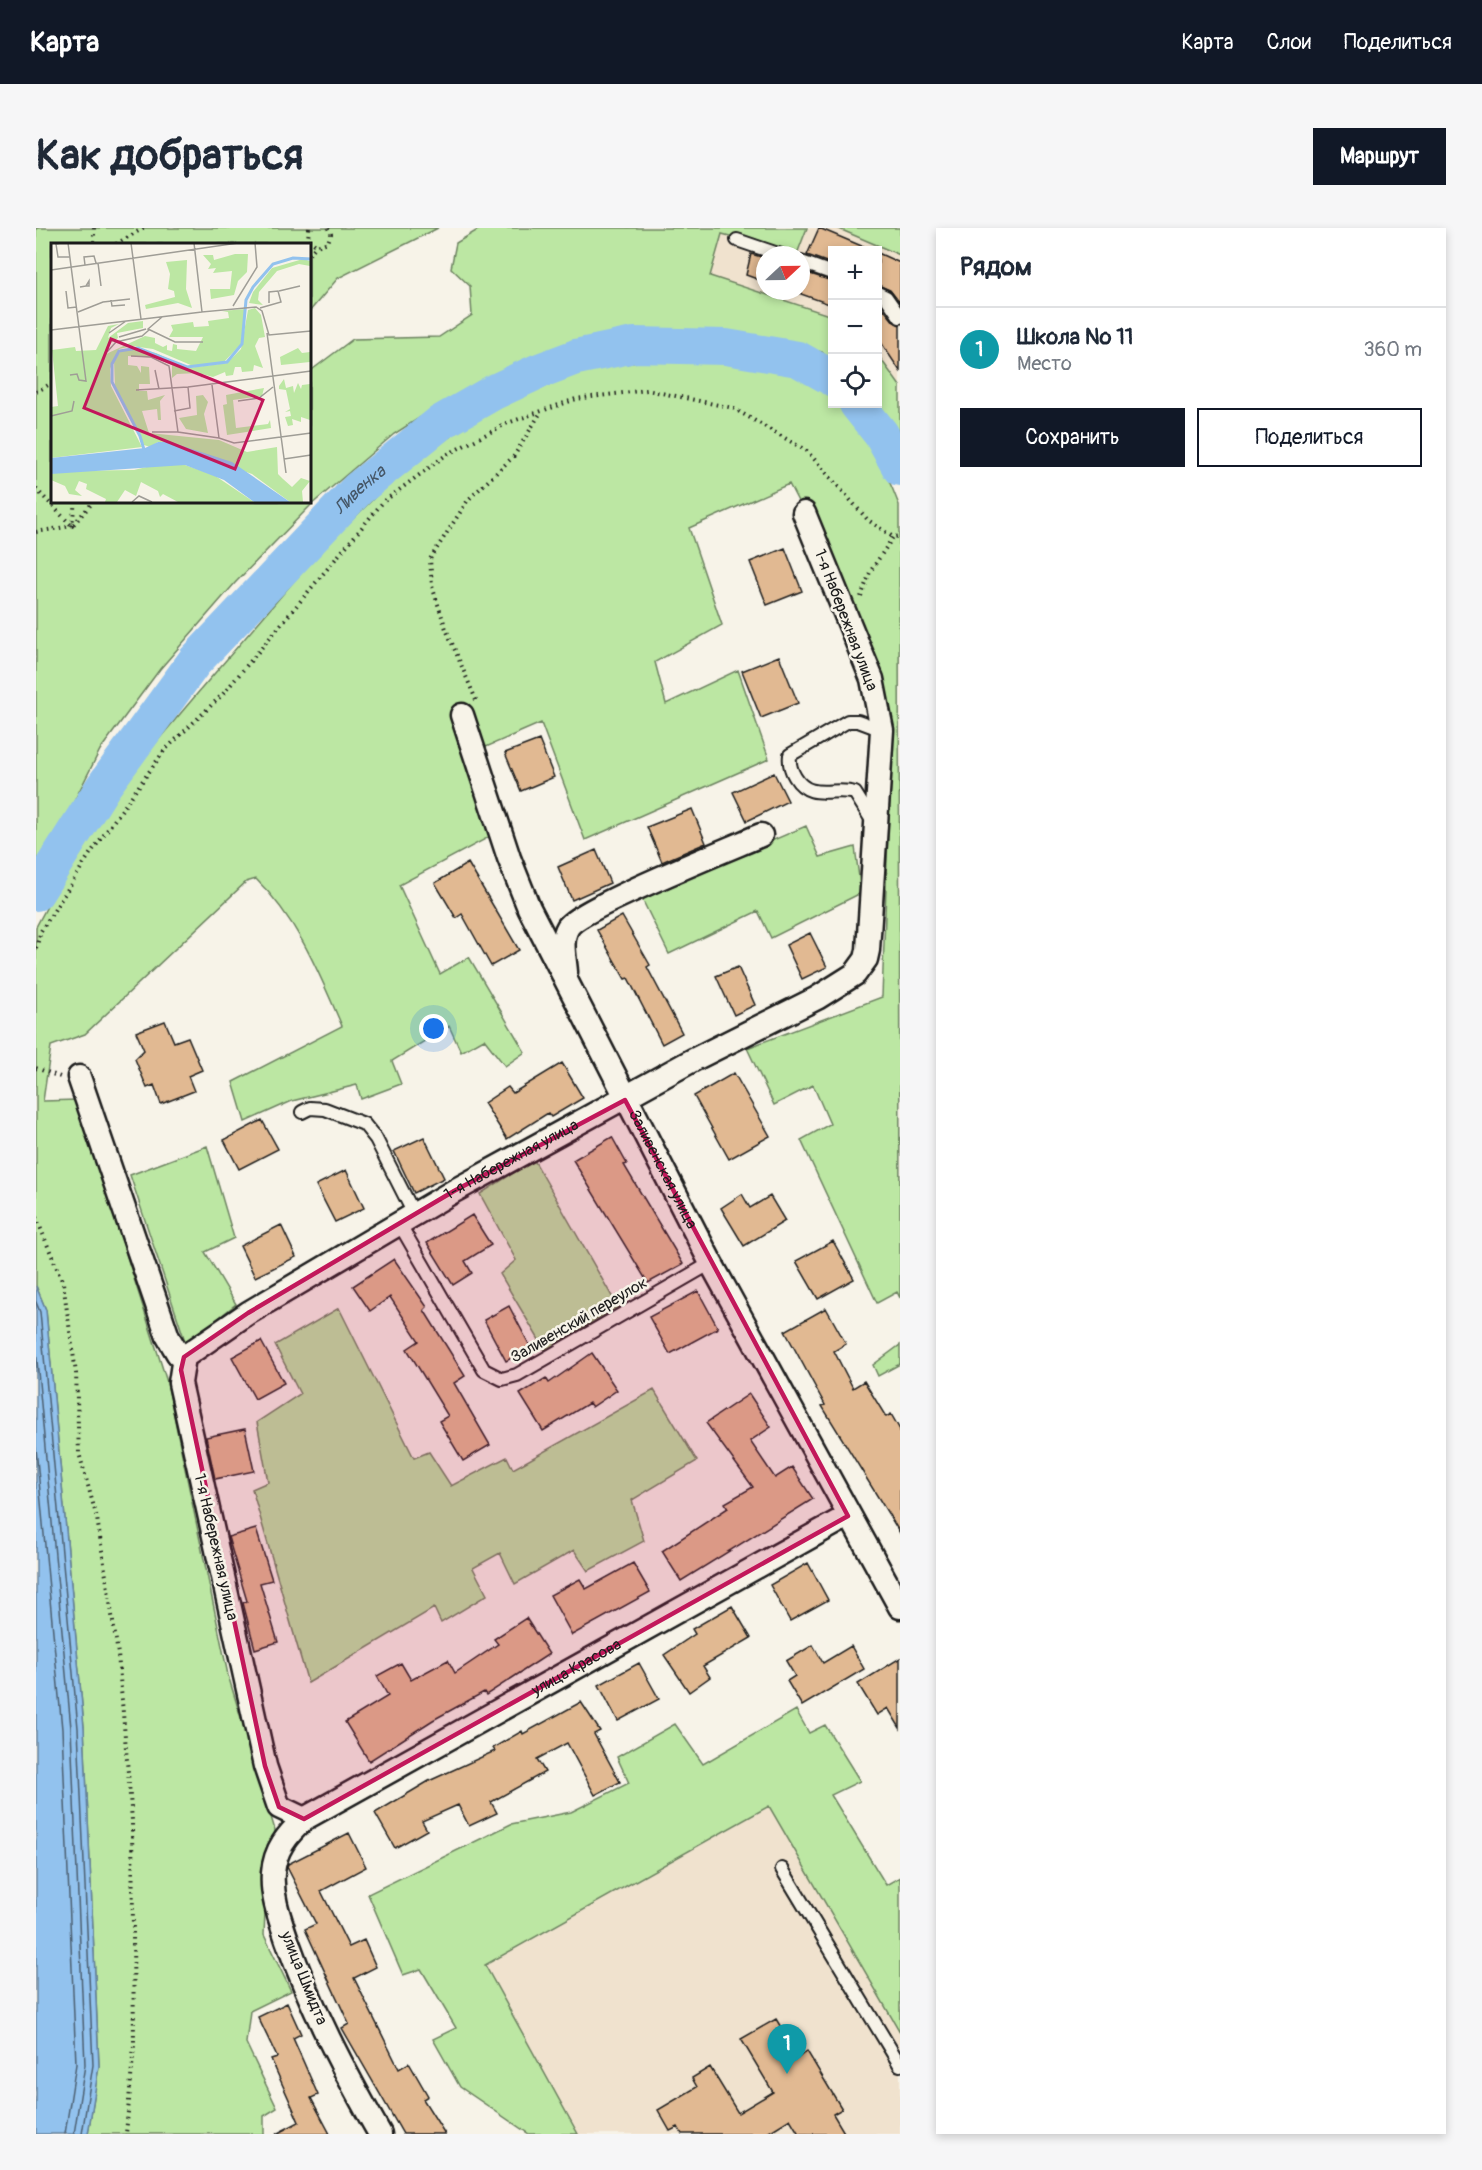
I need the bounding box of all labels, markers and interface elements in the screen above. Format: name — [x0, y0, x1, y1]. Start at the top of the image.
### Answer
text: Карта — [30, 25, 99, 60]
text: Карта — [1181, 29, 1233, 56]
text: Слои — [1266, 29, 1311, 56]
text: Поделиться — [1344, 29, 1452, 56]
button: Маршрут — [1313, 128, 1446, 185]
text: Как добраться — [36, 130, 303, 182]
inset map — [51, 243, 310, 502]
north arrow — [756, 246, 810, 300]
map controls — [828, 246, 882, 408]
button: + — [828, 246, 882, 300]
text: Рядом — [960, 251, 1032, 283]
button: − — [828, 300, 882, 354]
text: Школа № 11 — [1017, 323, 1133, 351]
text: 1 — [976, 337, 983, 362]
text: 360 m — [1363, 337, 1422, 362]
text: Место — [1017, 351, 1072, 376]
button: locate — [828, 354, 882, 408]
button: Сохранить — [960, 408, 1185, 467]
button: Поделиться — [1197, 408, 1422, 467]
water label: Ливенка — [328, 459, 392, 519]
street label: 1-я Набережная улица — [810, 546, 882, 694]
your location — [419, 1014, 448, 1043]
street label: Заливенская улица — [624, 1106, 702, 1232]
street label: 1-я Набережная улица — [440, 1115, 582, 1205]
street label: Заливенский переулок — [507, 1273, 651, 1367]
street label: 1-я Набережная улица — [189, 1472, 243, 1622]
street label: улица Красова — [527, 1634, 625, 1701]
street label: улица Шмидта — [276, 1927, 332, 2028]
pin: 1 — [768, 2024, 807, 2074]

